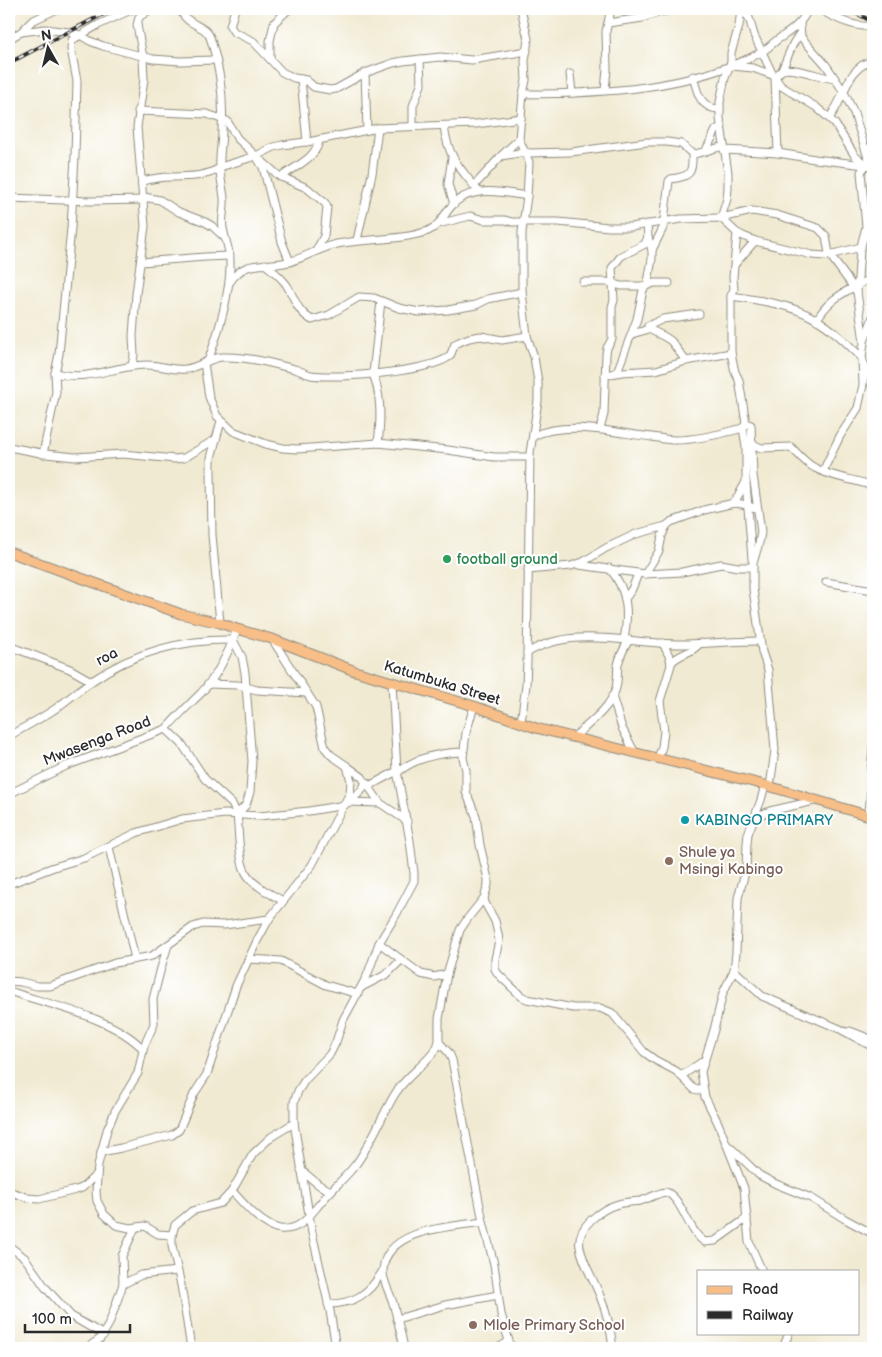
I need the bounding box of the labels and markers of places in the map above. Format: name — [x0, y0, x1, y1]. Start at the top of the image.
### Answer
place label: football ground — [457, 550, 558, 569]
marker: football ground — [441, 553, 453, 565]
place label: KABINGO PRIMARY — [695, 811, 833, 830]
marker: KABINGO PRIMARY — [679, 814, 691, 826]
place label: Shule ya Msingi Kabingo — [679, 843, 783, 879]
marker: Shule ya Msingi Kabingo — [663, 855, 675, 867]
place label: Mlole Primary School — [483, 1316, 625, 1335]
marker: Mlole Primary School — [467, 1319, 479, 1331]

